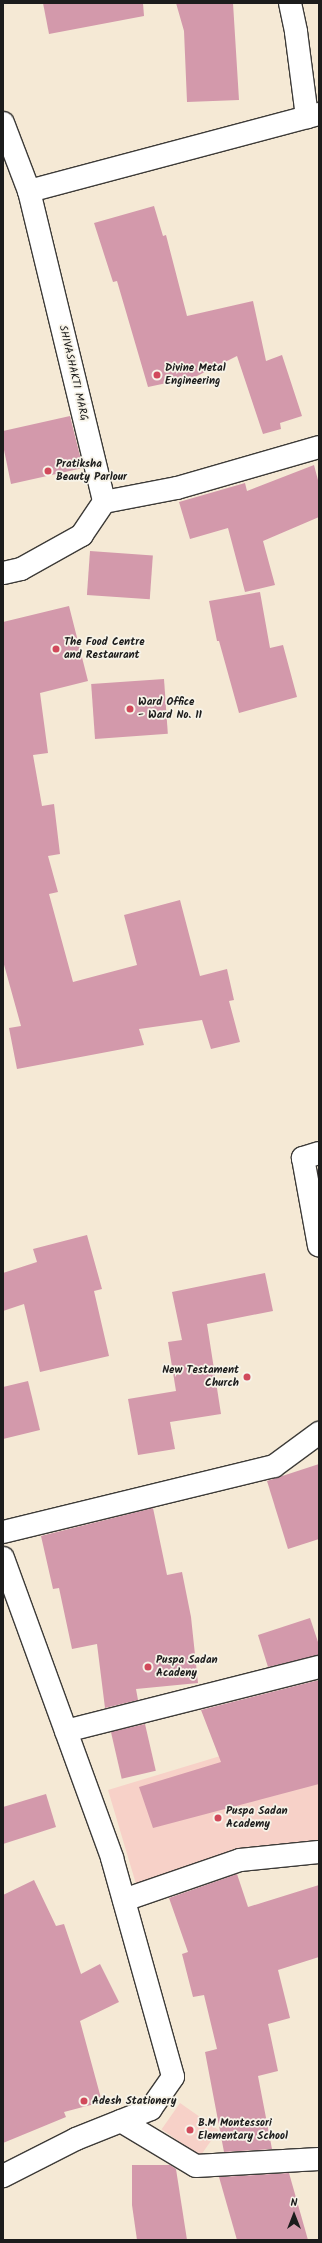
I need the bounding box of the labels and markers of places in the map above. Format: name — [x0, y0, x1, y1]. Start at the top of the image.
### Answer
place label: Divine Metal Engineering — [165, 362, 226, 388]
marker: Divine Metal Engineering — [152, 370, 162, 380]
place label: Pratiksha Beauty Parlour — [56, 458, 127, 484]
marker: Pratiksha Beauty Parlour — [43, 466, 53, 476]
place label: The Food Centre and Restaurant — [64, 636, 144, 662]
marker: The Food Centre and Restaurant — [51, 644, 61, 654]
place label: Ward Office - Ward No. 11 — [138, 696, 202, 722]
marker: Ward Office - Ward No. 11 — [125, 704, 135, 714]
place label: New Testament Church — [162, 1364, 239, 1390]
marker: New Testament Church — [242, 1372, 252, 1382]
place label: Puspa Sadan Acadeny — [156, 1654, 218, 1680]
marker: Puspa Sadan Acadeny — [143, 1662, 153, 1672]
place label: Puspa Sadan Academy — [226, 1805, 288, 1831]
marker: Puspa Sadan Academy — [213, 1813, 223, 1823]
place label: Adesh Stationery — [92, 2094, 176, 2108]
marker: Adesh Stationery — [79, 2096, 89, 2106]
place label: B.M Montessori Elementary School — [198, 2117, 288, 2143]
marker: B.M Montessori Elementary School — [185, 2125, 195, 2135]

